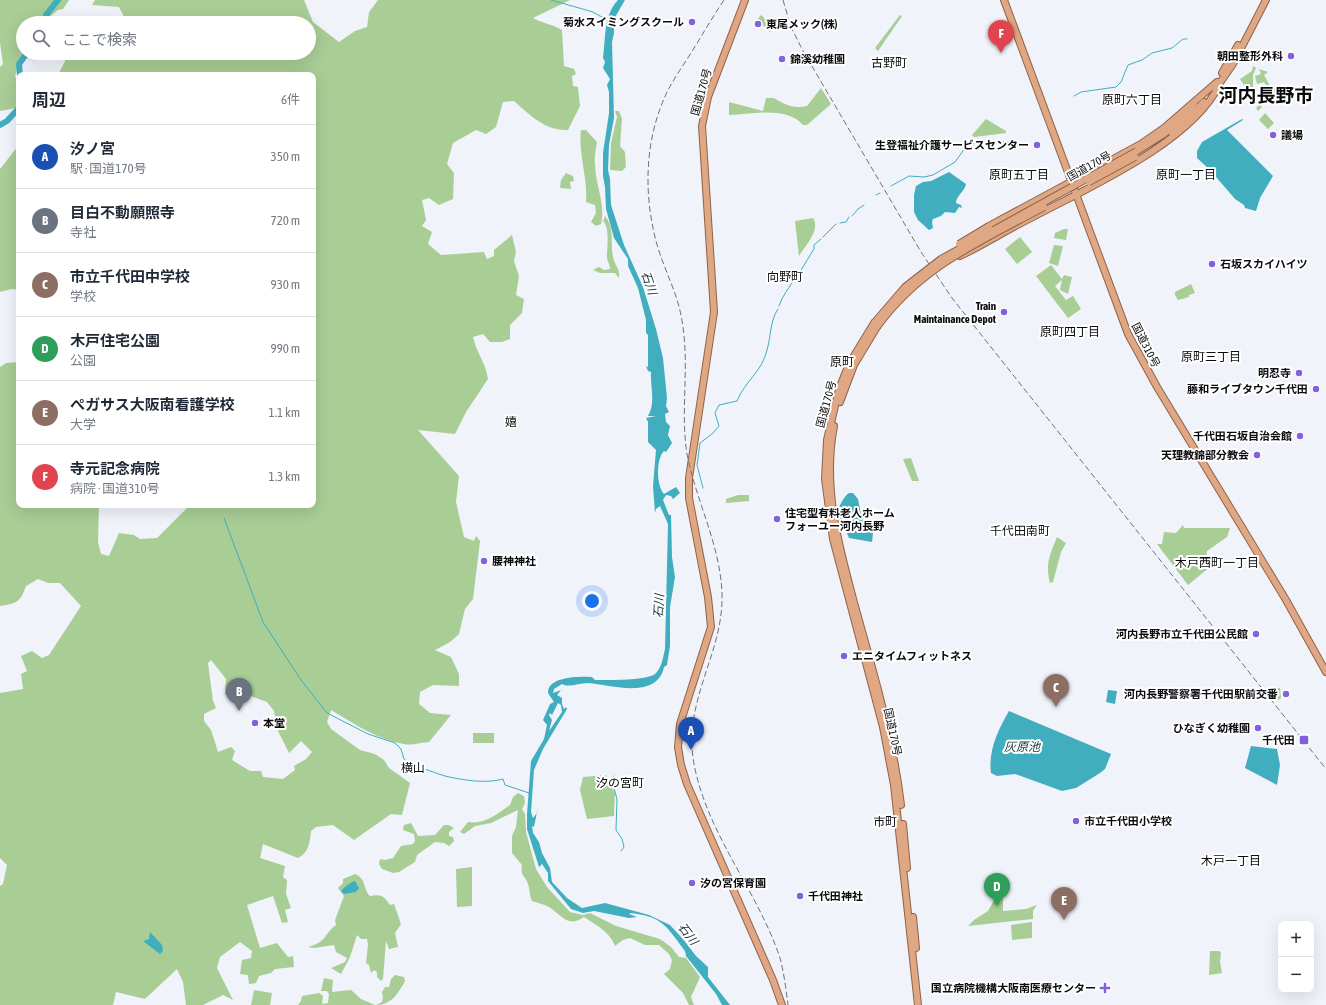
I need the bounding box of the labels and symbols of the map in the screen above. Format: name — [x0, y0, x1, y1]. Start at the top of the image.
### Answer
place label: 菊水スイミングスクール — [563, 16, 684, 28]
marker: 菊水スイミングスクール — [687, 17, 697, 27]
place label: 東尾メック(株) — [766, 18, 838, 30]
marker: 東尾メック(株) — [753, 19, 763, 29]
pin: F — [988, 20, 1014, 53]
place label: 朝田整形外科 — [1217, 50, 1283, 62]
marker: 朝田整形外科 — [1286, 51, 1296, 61]
place label: 錦溪幼稚園 — [790, 53, 845, 65]
marker: 錦溪幼稚園 — [777, 54, 787, 64]
district label: 古野町 — [871, 56, 907, 70]
street label: 国道170号 — [689, 67, 713, 117]
district label: 河内長野市 — [1218, 84, 1314, 106]
district label: 原町六丁目 — [1102, 93, 1162, 107]
place label: 議場 — [1281, 129, 1303, 141]
marker: 議場 — [1268, 130, 1278, 140]
place label: 生登福祉介護サービスセンター — [875, 139, 1029, 151]
marker: 生登福祉介護サービスセンター — [1032, 140, 1042, 150]
street label: 国道170号 — [1065, 149, 1113, 183]
district label: 原町五丁目 — [989, 168, 1049, 182]
district label: 原町一丁目 — [1156, 168, 1216, 182]
place label: 石坂スカイハイツ — [1220, 258, 1308, 270]
marker: 石坂スカイハイツ — [1207, 259, 1217, 269]
water label: 石川 — [638, 269, 660, 299]
district label: 向野町 — [767, 270, 803, 284]
place label: Train Maintainance Depot — [914, 300, 997, 325]
marker: Train Maintainance Depot — [999, 307, 1009, 317]
street label: 国道310号 — [1130, 321, 1162, 369]
district label: 原町四丁目 — [1040, 325, 1100, 339]
district label: 原町三丁目 — [1181, 350, 1241, 364]
district label: 原町 — [830, 355, 854, 369]
place label: 明忍寺 — [1258, 367, 1291, 379]
marker: 明忍寺 — [1294, 368, 1304, 378]
street label: 国道170号 — [814, 379, 838, 429]
place label: 藤和ライブタウン千代田 — [1187, 383, 1308, 395]
marker: 藤和ライブタウン千代田 — [1311, 384, 1321, 394]
district label: 嬉 — [505, 415, 517, 429]
place label: 千代田石坂自治会館 — [1193, 430, 1292, 442]
marker: 千代田石坂自治会館 — [1295, 431, 1305, 441]
place label: 天理教錦部分教会 — [1161, 449, 1249, 461]
marker: 天理教錦部分教会 — [1252, 450, 1262, 460]
place label: 住宅型有料老人ホーム フォーユー河内長野 — [785, 507, 895, 532]
marker: 住宅型有料老人ホーム フォーユー河内長野 — [772, 514, 782, 524]
district label: 千代田南町 — [990, 524, 1050, 538]
place label: 腰神神社 — [492, 555, 536, 567]
marker: 腰神神社 — [479, 556, 489, 566]
district label: 木戸西町一丁目 — [1175, 556, 1259, 570]
your location — [582, 591, 602, 611]
water label: 石川 — [651, 592, 667, 618]
place label: 河内長野市立千代田公民館 — [1116, 628, 1248, 640]
marker: 河内長野市立千代田公民館 — [1251, 629, 1261, 639]
place label: エニタイムフィットネス — [852, 650, 972, 662]
marker: エニタイムフィットネス — [839, 651, 849, 661]
pin: C — [1043, 674, 1069, 707]
pin: B — [226, 678, 252, 711]
place label: 河内長野警察署千代田駅前交番 — [1124, 688, 1278, 700]
marker: 河内長野警察署千代田駅前交番 — [1281, 689, 1291, 699]
street label: 国道170号 — [882, 707, 904, 757]
place label: 本堂 — [263, 717, 285, 729]
pin: A — [678, 717, 704, 750]
marker: 本堂 — [250, 718, 260, 728]
place label: ひなぎく幼稚園 — [1173, 722, 1250, 734]
marker: ひなぎく幼稚園 — [1253, 723, 1263, 733]
place label: 千代田 — [1262, 734, 1295, 746]
marker: 千代田 — [1298, 734, 1310, 746]
water label: 灰原池 — [1004, 740, 1041, 754]
district label: 横山 — [401, 761, 425, 775]
district label: 汐の宮町 — [596, 776, 644, 790]
district label: 市町 — [873, 815, 897, 829]
place label: 市立千代田小学校 — [1084, 815, 1172, 827]
marker: 市立千代田小学校 — [1071, 816, 1081, 826]
district label: 木戸一丁目 — [1201, 854, 1261, 868]
pin: D — [984, 873, 1010, 906]
place label: 汐の宮保育園 — [700, 877, 766, 889]
marker: 汐の宮保育園 — [687, 878, 697, 888]
pin: E — [1051, 887, 1077, 920]
place label: 千代田神社 — [808, 890, 863, 902]
marker: 千代田神社 — [795, 891, 805, 901]
water label: 石川 — [675, 920, 702, 949]
place label: 国立病院機構大阪南医療センター — [931, 982, 1096, 994]
marker: 国立病院機構大阪南医療センター — [1099, 982, 1111, 994]

